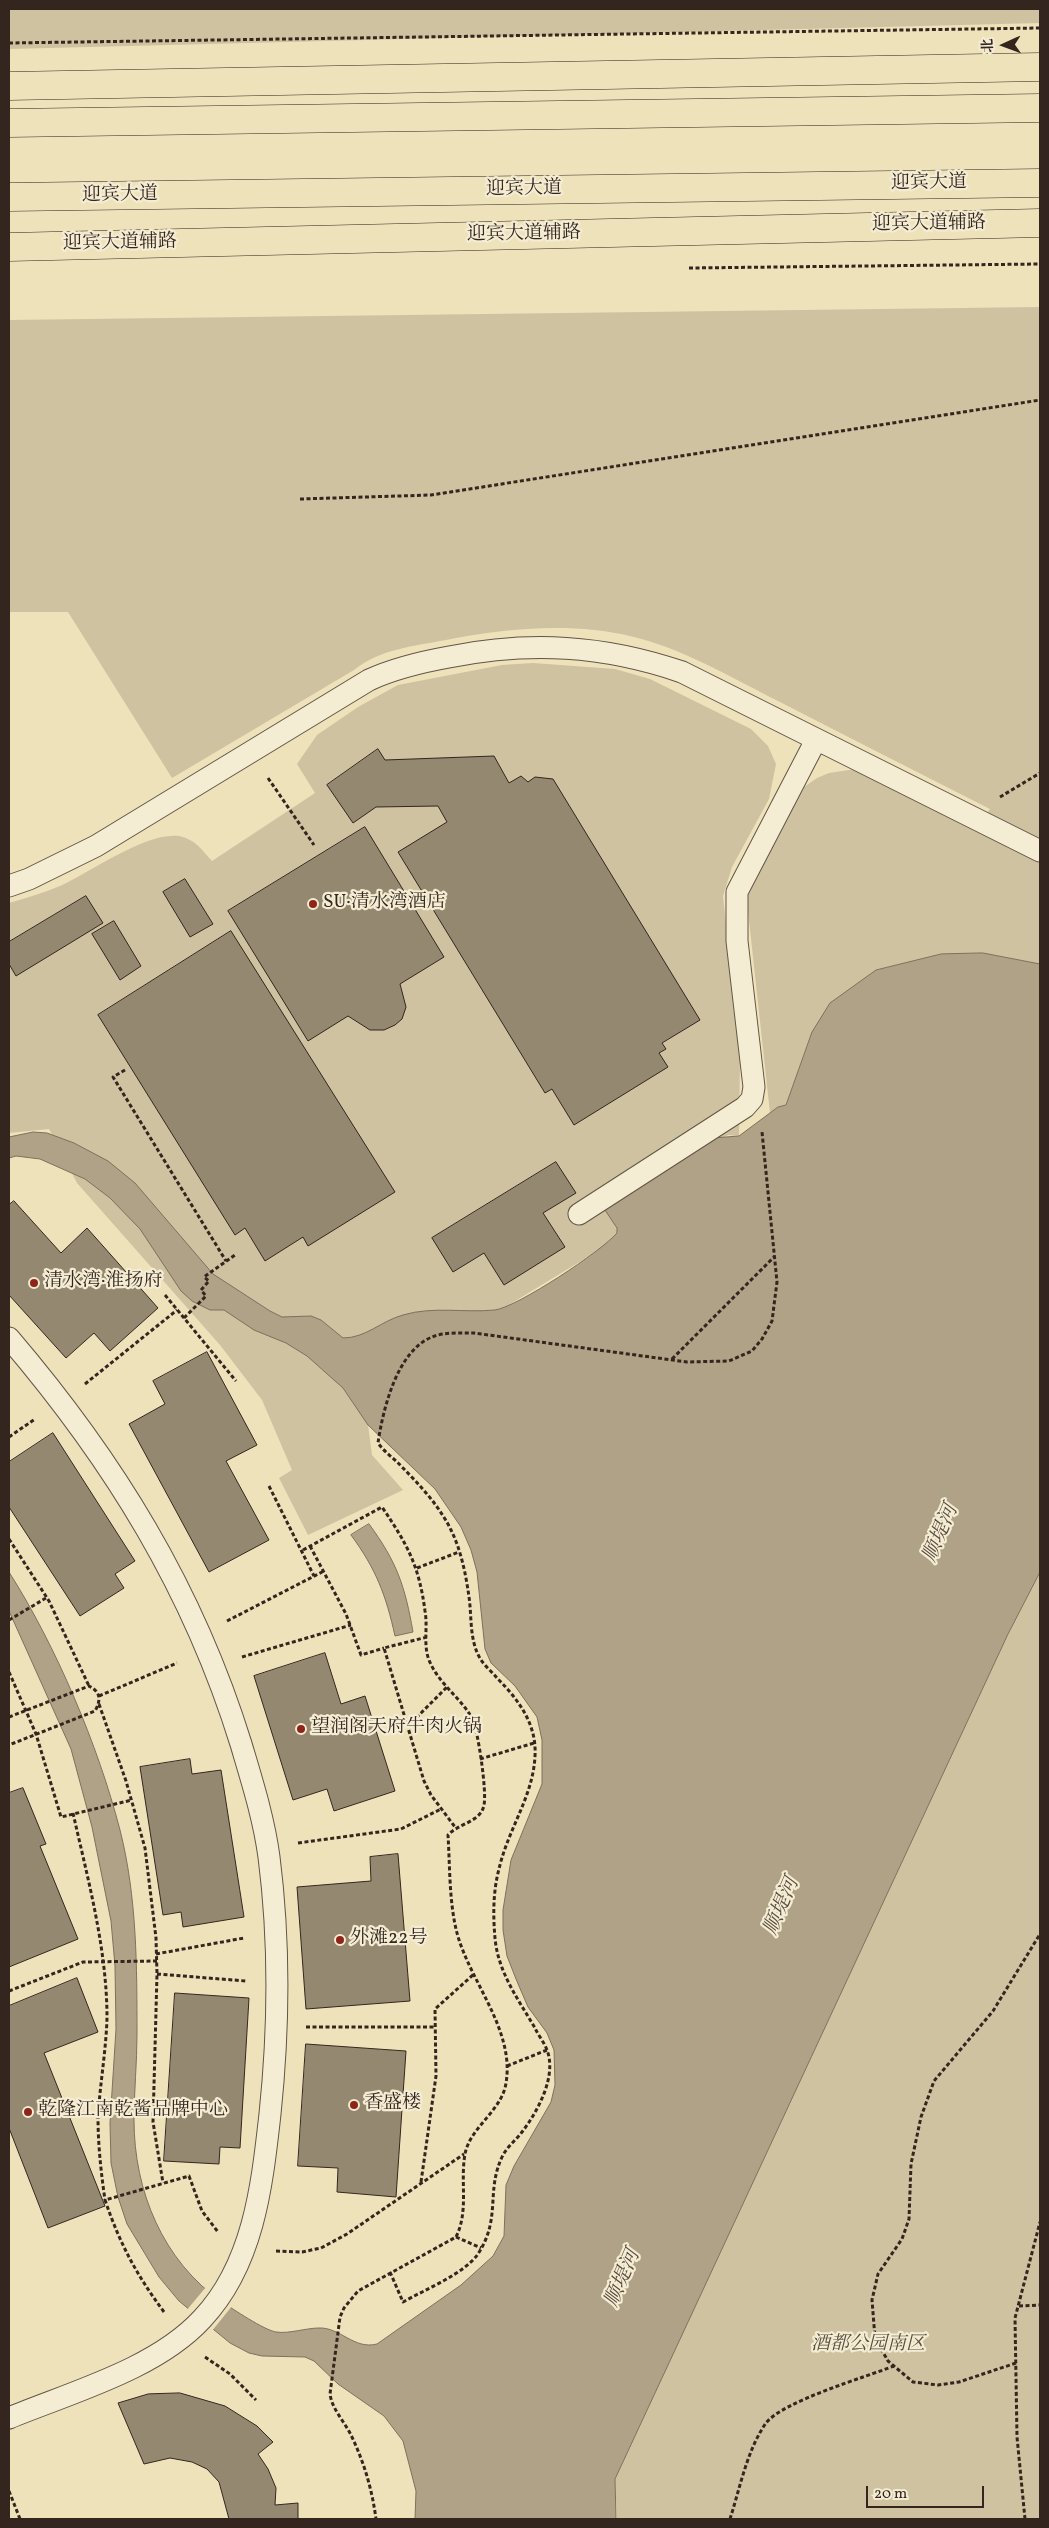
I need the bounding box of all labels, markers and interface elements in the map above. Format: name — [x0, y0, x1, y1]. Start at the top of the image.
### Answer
north arrow — [979, 20, 1029, 70]
text: 北 — [979, 38, 998, 53]
street label: 迎宾大道 — [891, 172, 967, 196]
street label: 迎宾大道 — [486, 178, 562, 202]
street label: 迎宾大道 — [82, 184, 158, 208]
street label: 迎宾大道辅路 — [872, 213, 986, 237]
street label: 迎宾大道辅路 — [467, 223, 581, 247]
street label: 迎宾大道辅路 — [63, 232, 177, 256]
place label: SU·清水湾酒店 — [323, 893, 446, 915]
marker: SU·清水湾酒店 — [307, 898, 319, 910]
place label: 清水湾·淮扬府 — [44, 1272, 162, 1294]
marker: 清水湾·淮扬府 — [28, 1277, 40, 1289]
water label: 顺堤河 — [919, 1502, 965, 1566]
place label: 望润阁天府牛肉火锅 — [311, 1718, 482, 1740]
marker: 望润阁天府牛肉火锅 — [295, 1723, 307, 1735]
water label: 顺堤河 — [760, 1875, 806, 1939]
place label: 外滩22号 — [350, 1929, 427, 1951]
marker: 外滩22号 — [334, 1934, 346, 1946]
place label: 香盛楼 — [364, 2094, 421, 2116]
marker: 香盛楼 — [348, 2099, 360, 2111]
place label: 乾隆江南乾酱品牌中心 — [38, 2101, 228, 2123]
marker: 乾隆江南乾酱品牌中心 — [22, 2106, 34, 2118]
water label: 顺堤河 — [601, 2247, 647, 2311]
park label: 酒都公园南区 — [811, 2335, 925, 2357]
scale bar — [869, 2476, 986, 2508]
text: 20 m — [874, 2484, 907, 2505]

